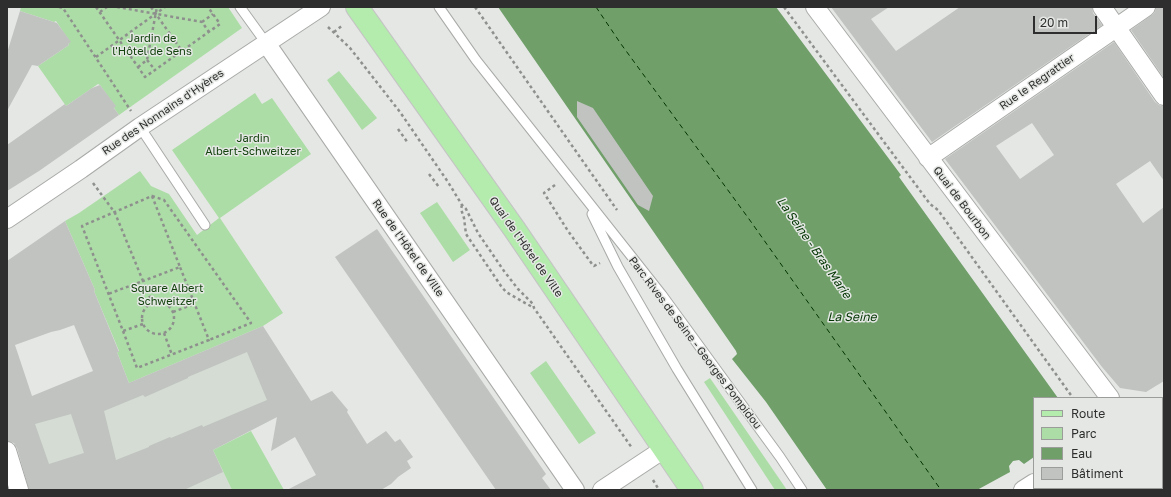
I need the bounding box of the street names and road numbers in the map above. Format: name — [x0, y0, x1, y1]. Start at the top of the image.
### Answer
street label: Rue le Regrattier — [997, 51, 1077, 113]
street label: Rue des Nonnains d'Hyères — [100, 66, 226, 158]
street label: Quai de Bourbon — [930, 164, 994, 242]
street label: Quai de l'Hôtel de Ville — [486, 194, 566, 300]
street label: Rue de l'Hôtel de Ville — [369, 197, 447, 299]
street label: Parc Rives de Seine - Georges Pompidou — [626, 254, 764, 432]

